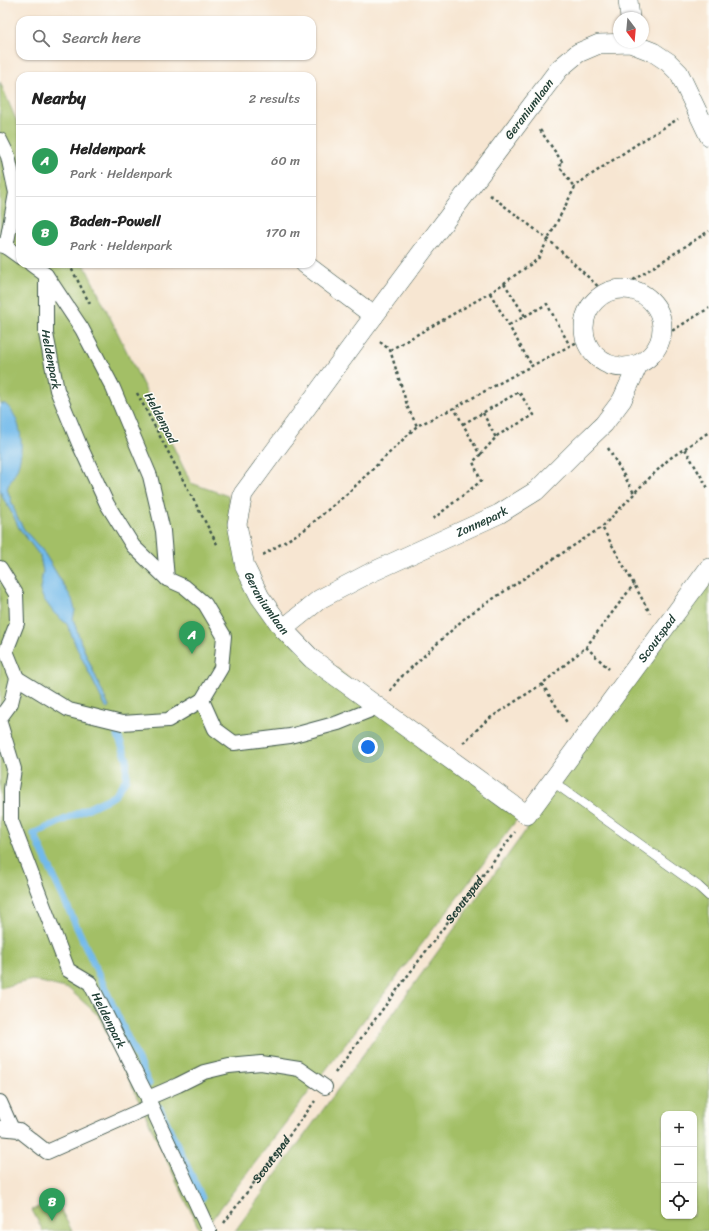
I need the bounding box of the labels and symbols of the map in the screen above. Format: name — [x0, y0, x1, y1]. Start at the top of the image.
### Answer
north arrow — [613, 12, 649, 48]
street label: Geraniumlaan — [499, 73, 560, 144]
street label: Heldenpark — [35, 330, 68, 391]
street label: Heldenpad — [138, 388, 184, 448]
street label: Zonnepark — [452, 500, 513, 543]
street label: Geraniumlaan — [238, 568, 295, 641]
street label: Scoutspad — [632, 610, 682, 667]
pin: A — [179, 621, 205, 654]
your location — [358, 737, 378, 757]
street label: Scoutspad — [439, 871, 490, 929]
street label: Heldenpark — [85, 988, 132, 1052]
street label: Scoutspad — [246, 1131, 297, 1188]
pin: B — [39, 1188, 65, 1221]

